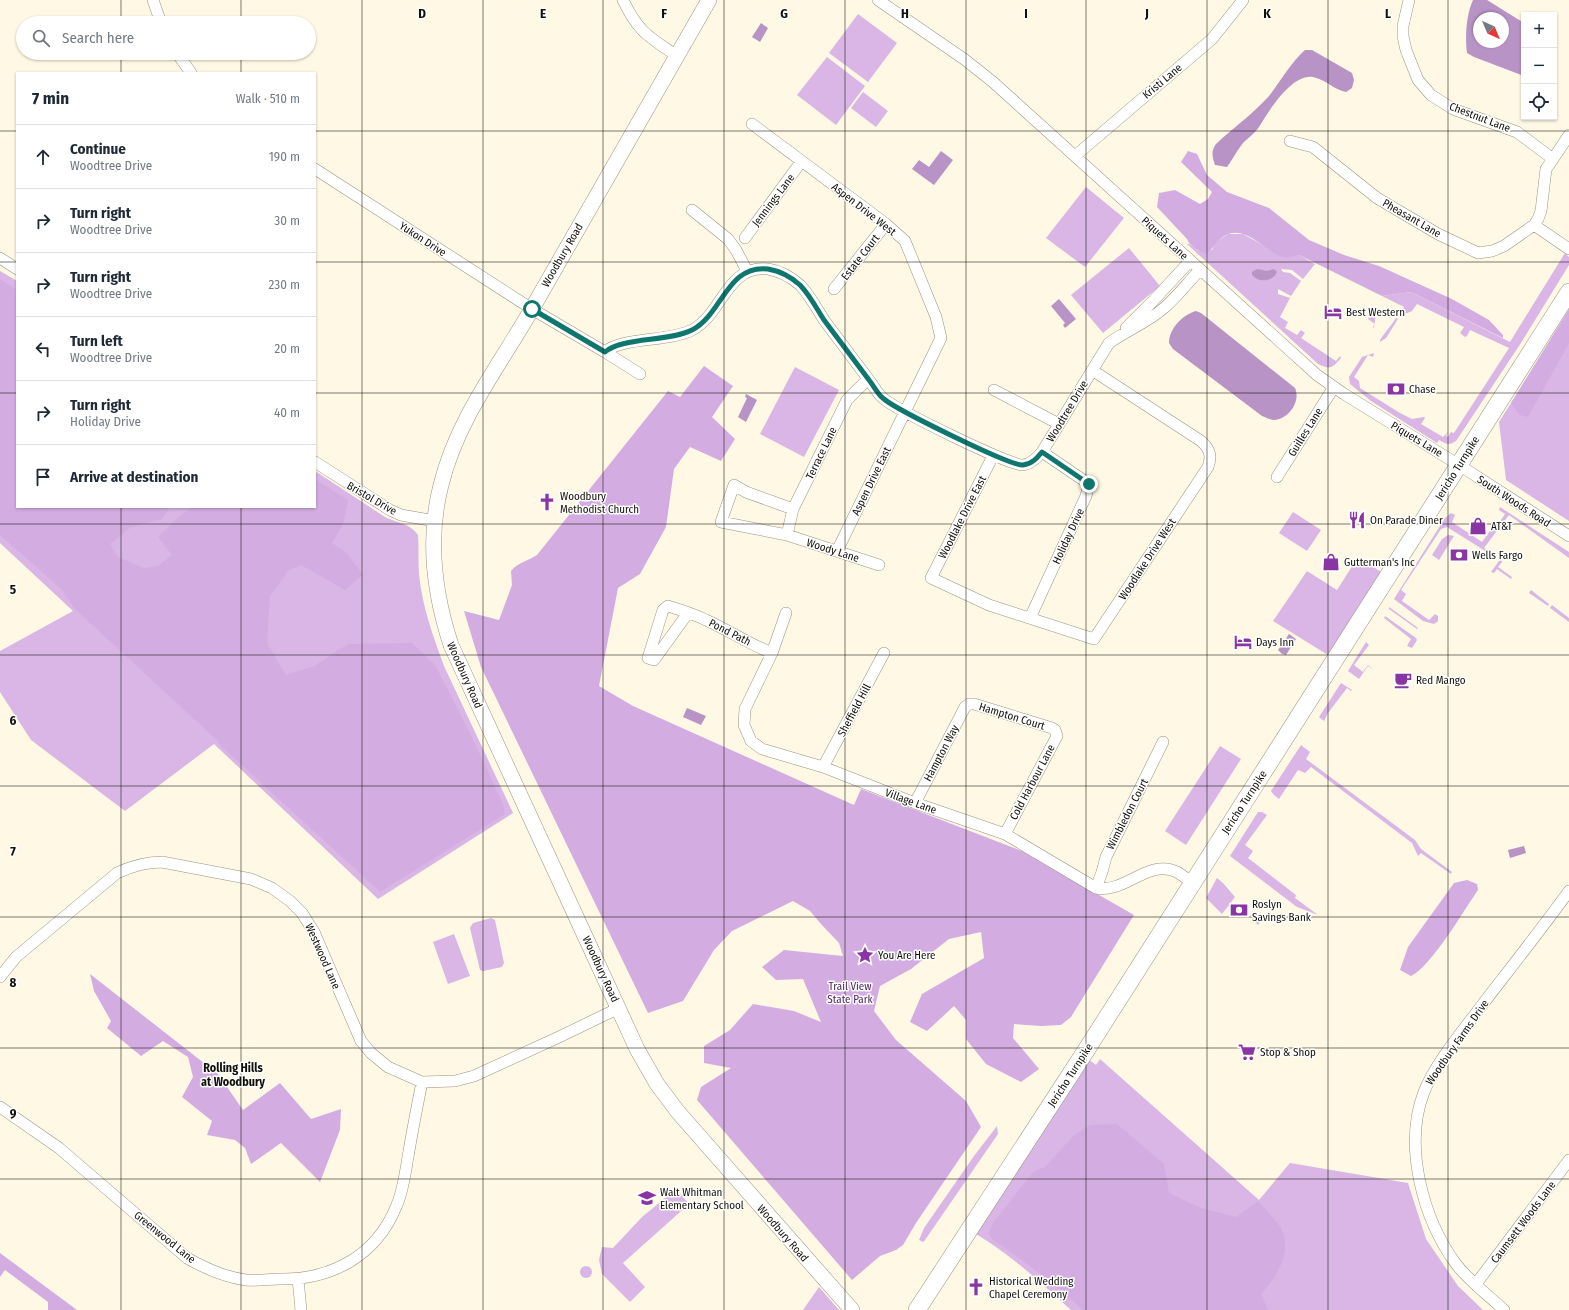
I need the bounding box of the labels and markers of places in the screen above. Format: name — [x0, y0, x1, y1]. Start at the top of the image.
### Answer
hotel icon: Best Western — [1323, 302, 1343, 322]
place label: Best Western — [1346, 306, 1405, 319]
bank icon: Chase — [1386, 379, 1406, 399]
place label: Chase — [1409, 383, 1436, 396]
place label: Woodbury Methodist Church — [560, 490, 639, 516]
church icon: Woodbury Methodist Church — [537, 492, 557, 512]
restaurant icon: On Parade Diner — [1347, 510, 1367, 530]
place label: On Parade Diner — [1370, 514, 1443, 527]
shop icon: AT&T — [1468, 516, 1488, 536]
place label: AT&T — [1491, 520, 1513, 533]
bank icon: Wells Fargo — [1449, 545, 1469, 565]
place label: Wells Fargo — [1472, 549, 1523, 562]
shop icon: Gutterman's Inc — [1321, 552, 1341, 572]
place label: Gutterman's Inc — [1344, 556, 1415, 569]
hotel icon: Days Inn — [1233, 632, 1253, 652]
place label: Days Inn — [1256, 636, 1294, 649]
cafe icon: Red Mango — [1393, 670, 1413, 690]
place label: Red Mango — [1416, 674, 1466, 687]
place label: Roslyn Savings Bank — [1252, 898, 1312, 924]
bank icon: Roslyn Savings Bank — [1229, 900, 1249, 920]
place icon: You Are Here — [855, 945, 875, 965]
place label: You Are Here — [878, 949, 935, 962]
supermarket icon: Stop & Shop — [1237, 1042, 1257, 1062]
place label: Stop & Shop — [1260, 1046, 1316, 1059]
place label: Walt Whitman Elementary School — [660, 1186, 744, 1212]
school or university icon: Walt Whitman Elementary School — [637, 1188, 657, 1208]
place label: Historical Wedding Chapel Ceremony — [989, 1275, 1074, 1301]
church icon: Historical Wedding Chapel Ceremony — [966, 1277, 986, 1297]

